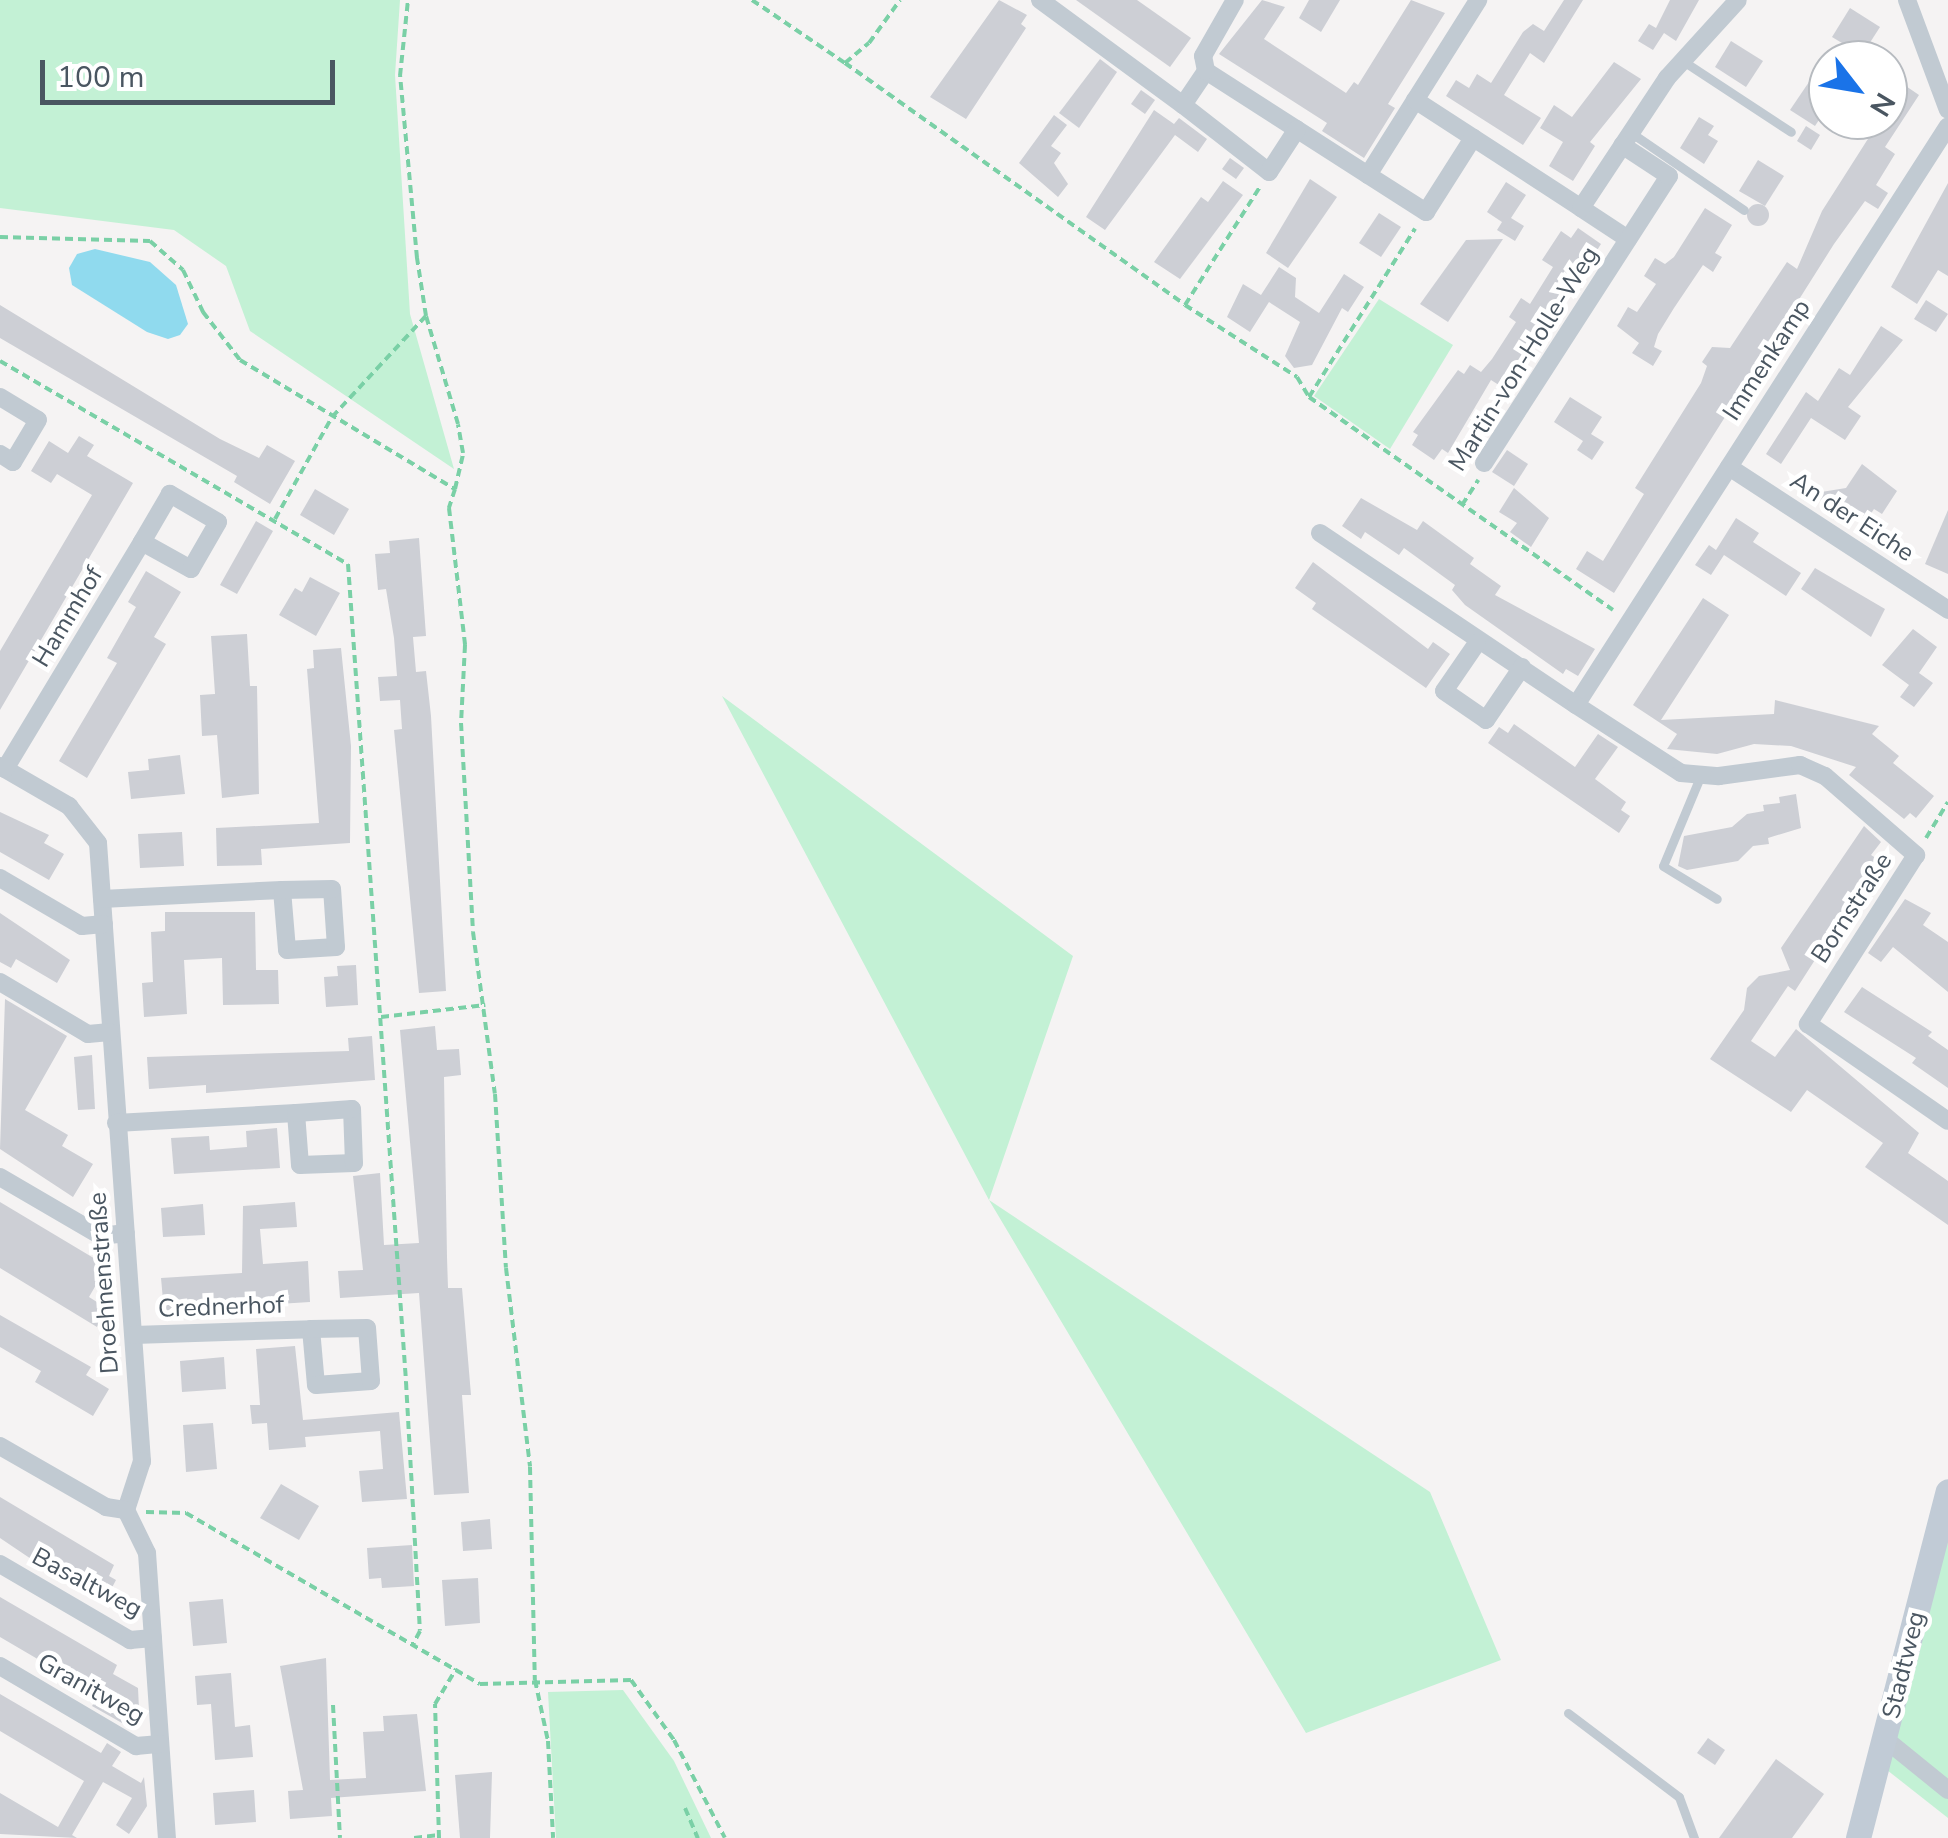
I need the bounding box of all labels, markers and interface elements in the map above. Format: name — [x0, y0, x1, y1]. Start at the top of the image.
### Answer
scale bar — [45, 40, 340, 102]
north arrow — [1808, 40, 1908, 140]
text: 100 m — [57, 57, 144, 98]
text: N — [1860, 86, 1904, 123]
street label: Martin-von-Holle-Weg — [1443, 241, 1605, 477]
street label: Immenkamp — [1717, 294, 1817, 426]
street label: An der Eiche — [1784, 466, 1920, 568]
street label: Hammhof — [26, 562, 110, 672]
street label: Bornstraße — [1805, 847, 1899, 969]
street label: Droehnenstraße — [83, 1191, 125, 1375]
street label: Crednerhof — [157, 1290, 285, 1324]
street label: Basaltweg — [27, 1542, 147, 1624]
street label: Stadtweg — [1876, 1608, 1932, 1722]
street label: Granitweg — [32, 1647, 150, 1731]

